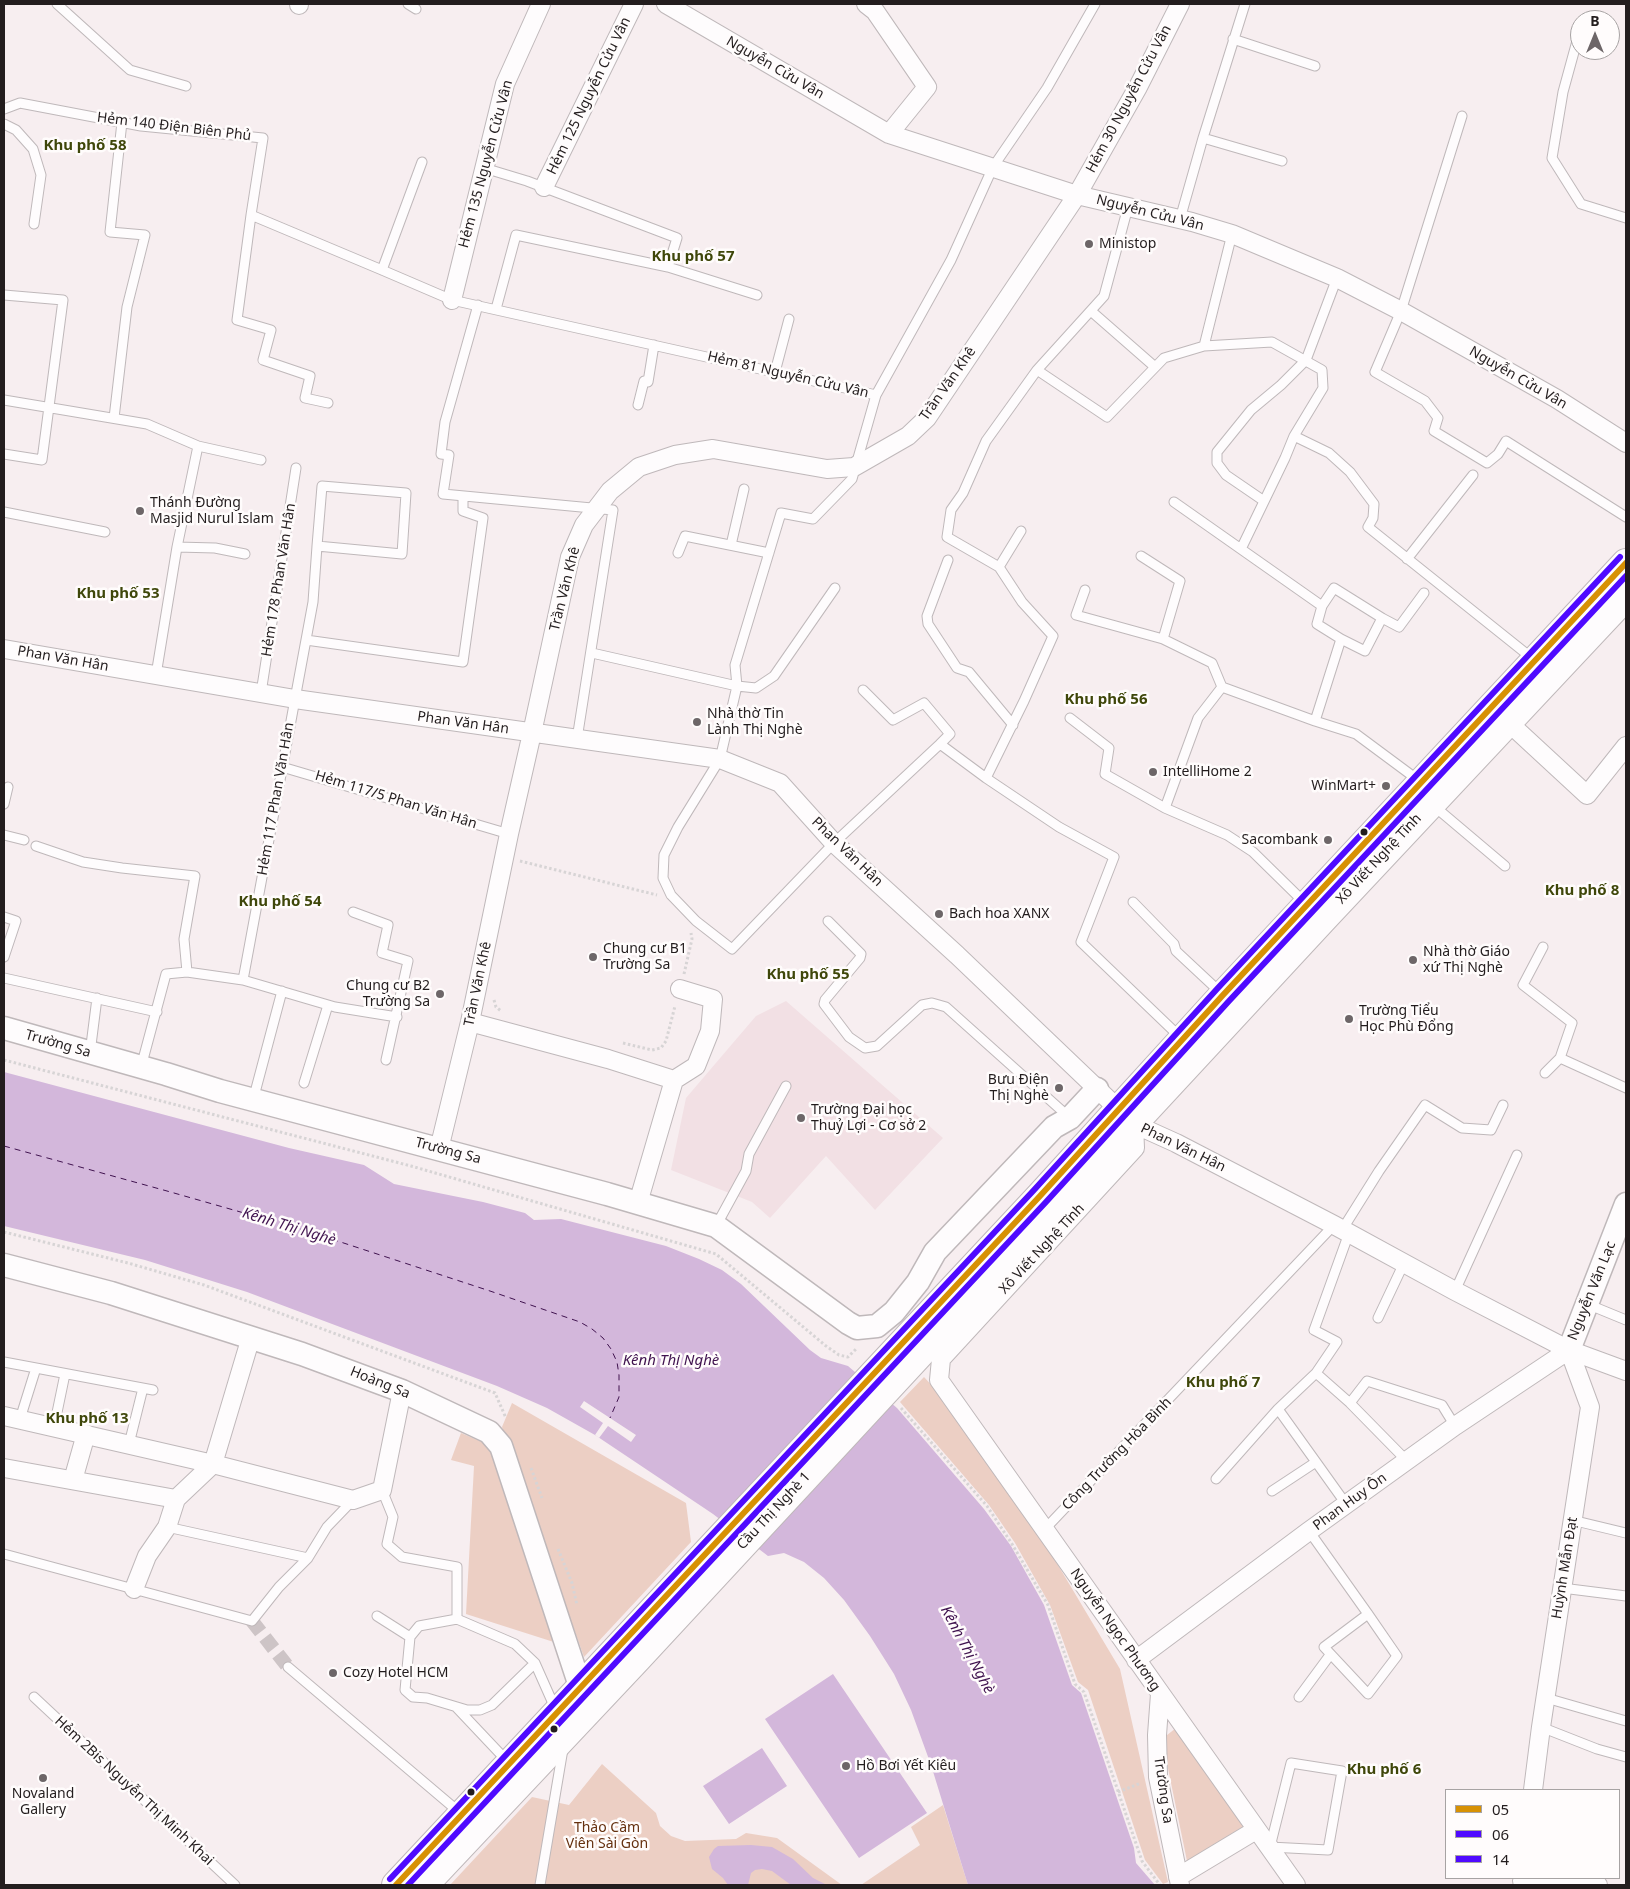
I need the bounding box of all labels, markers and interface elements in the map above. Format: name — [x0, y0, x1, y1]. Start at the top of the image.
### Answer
north arrow — [1570, 10, 1620, 60]
text: B — [1590, 11, 1600, 30]
street label: Hẻm 125 Nguyễn Cửu Vân — [544, 15, 634, 177]
street label: Hẻm 30 Nguyễn Cửu Vân — [1083, 22, 1175, 176]
street label: Nguyễn Cửu Vân — [723, 33, 827, 103]
street label: Hẻm 135 Nguyễn Cửu Vân — [455, 78, 517, 250]
street label: Hẻm 140 Điện Biên Phủ — [96, 109, 252, 145]
district label: Khu phố 58 — [43, 137, 127, 155]
street label: Nguyễn Cửu Vân — [1094, 191, 1206, 235]
place label: Ministop — [1099, 236, 1156, 252]
marker: Ministop — [1083, 238, 1095, 250]
district label: Khu phố 57 — [651, 248, 735, 266]
street label: Nguyễn Cửu Vân — [1466, 343, 1570, 413]
street label: Trần Văn Khê — [916, 344, 980, 424]
street label: Hẻm 81 Nguyễn Cửu Vân — [706, 348, 870, 402]
place label: Thánh Đường Masjid Nurul Islam — [150, 495, 274, 528]
street label: Hẻm 178 Phan Văn Hân — [259, 502, 299, 658]
marker: Thánh Đường Masjid Nurul Islam — [134, 505, 146, 517]
street label: Trần Văn Khê — [546, 545, 584, 633]
district label: Khu phố 53 — [76, 585, 160, 603]
street label: Phan Văn Hân — [16, 643, 110, 675]
district label: Khu phố 56 — [1064, 691, 1148, 709]
place label: Nhà thờ Tin Lành Thị Nghè — [707, 706, 803, 739]
street label: Phan Văn Hân — [416, 708, 510, 738]
marker: Nhà thờ Tin Lành Thị Nghè — [691, 716, 703, 728]
street label: Hẻm 117 Phan Văn Hân — [254, 721, 298, 877]
place label: IntelliHome 2 — [1163, 764, 1252, 780]
marker: IntelliHome 2 — [1147, 766, 1159, 778]
street label: Hẻm 117/5 Phan Văn Hân — [313, 767, 479, 833]
place label: WinMart+ — [1311, 778, 1376, 794]
marker: WinMart+ — [1380, 780, 1392, 792]
street label: Xô Viết Nghệ Tĩnh — [1333, 810, 1425, 908]
street label: Phan Văn Hân — [808, 814, 886, 890]
unlabelled marker — [1359, 827, 1369, 837]
place label: Sacombank — [1242, 832, 1318, 848]
marker: Sacombank — [1322, 834, 1334, 846]
district label: Khu phố 8 — [1545, 882, 1619, 900]
district label: Khu phố 54 — [238, 893, 322, 911]
place label: Bach hoa XANX — [949, 906, 1050, 922]
marker: Bach hoa XANX — [933, 908, 945, 920]
street label: Trần Văn Khê — [461, 940, 495, 1028]
place label: Chung cư B1 Trường Sa — [603, 941, 687, 974]
place label: Nhà thờ Giáo xứ Thị Nghè — [1423, 944, 1510, 976]
marker: Chung cư B1 Trường Sa — [587, 951, 599, 963]
marker: Nhà thờ Giáo xứ Thị Nghè — [1407, 954, 1419, 966]
district label: Khu phố 55 — [766, 966, 850, 984]
place label: Chung cư B2 Trường Sa — [346, 978, 430, 1010]
marker: Chung cư B2 Trường Sa — [434, 988, 446, 1000]
place label: Trường Tiểu Học Phù Đổng — [1359, 1003, 1454, 1036]
marker: Trường Tiểu Học Phù Đổng — [1343, 1013, 1355, 1025]
street label: Trường Sa — [23, 1027, 93, 1061]
place label: Bưu Điện Thị Nghè — [988, 1072, 1049, 1104]
marker: Bưu Điện Thị Nghè — [1053, 1082, 1065, 1094]
place label: Trường Đại học Thuỷ Lợi - Cơ sở 2 — [811, 1102, 926, 1134]
marker: Trường Đại học Thuỷ Lợi - Cơ sở 2 — [795, 1112, 807, 1124]
street label: Phan Văn Hân — [1138, 1120, 1228, 1176]
street label: Trường Sa — [413, 1134, 483, 1168]
street label: Xô Viết Nghệ Tĩnh — [996, 1200, 1088, 1298]
water label: Kênh Thị Nghè — [240, 1204, 338, 1250]
street label: Nguyễn Văn Lạc — [1564, 1239, 1620, 1343]
water label: Kênh Thị Nghè — [623, 1352, 719, 1370]
street label: Hoàng Sa — [348, 1363, 412, 1403]
district label: Khu phố 7 — [1186, 1374, 1260, 1392]
street label: Công Trường Hòa Bình — [1059, 1394, 1175, 1514]
district label: Khu phố 13 — [45, 1410, 129, 1428]
street label: Cầu Thị Nghè 1 — [734, 1469, 814, 1553]
street label: Phan Huy Ôn — [1310, 1470, 1390, 1534]
street label: Huỳnh Mẫn Đạt — [1549, 1516, 1581, 1620]
street label: Nguyễn Ngọc Phương — [1066, 1565, 1164, 1695]
water label: Kênh Thị Nghè — [936, 1603, 998, 1697]
place label: Cozy Hotel HCM — [343, 1665, 449, 1681]
marker: Cozy Hotel HCM — [327, 1667, 339, 1679]
street label: Hẻm 2Bis Nguyễn Thị Minh Khai — [51, 1713, 217, 1869]
unlabelled marker — [549, 1724, 559, 1734]
street label: Trường Sa — [1150, 1755, 1176, 1825]
place label: Hồ Bơi Yết Kiêu — [856, 1758, 956, 1774]
marker: Hồ Bơi Yết Kiêu — [840, 1760, 852, 1772]
district label: Khu phố 6 — [1347, 1761, 1421, 1779]
marker: Novaland Gallery — [37, 1772, 49, 1784]
place label: Novaland Gallery — [12, 1786, 74, 1818]
unlabelled marker — [466, 1787, 476, 1797]
legend — [1445, 1789, 1620, 1879]
text: 05 — [1492, 1799, 1509, 1819]
park label: Thảo Cầm Viên Sài Gòn — [566, 1820, 648, 1852]
text: 06 — [1492, 1824, 1509, 1844]
text: 14 — [1492, 1849, 1509, 1869]

